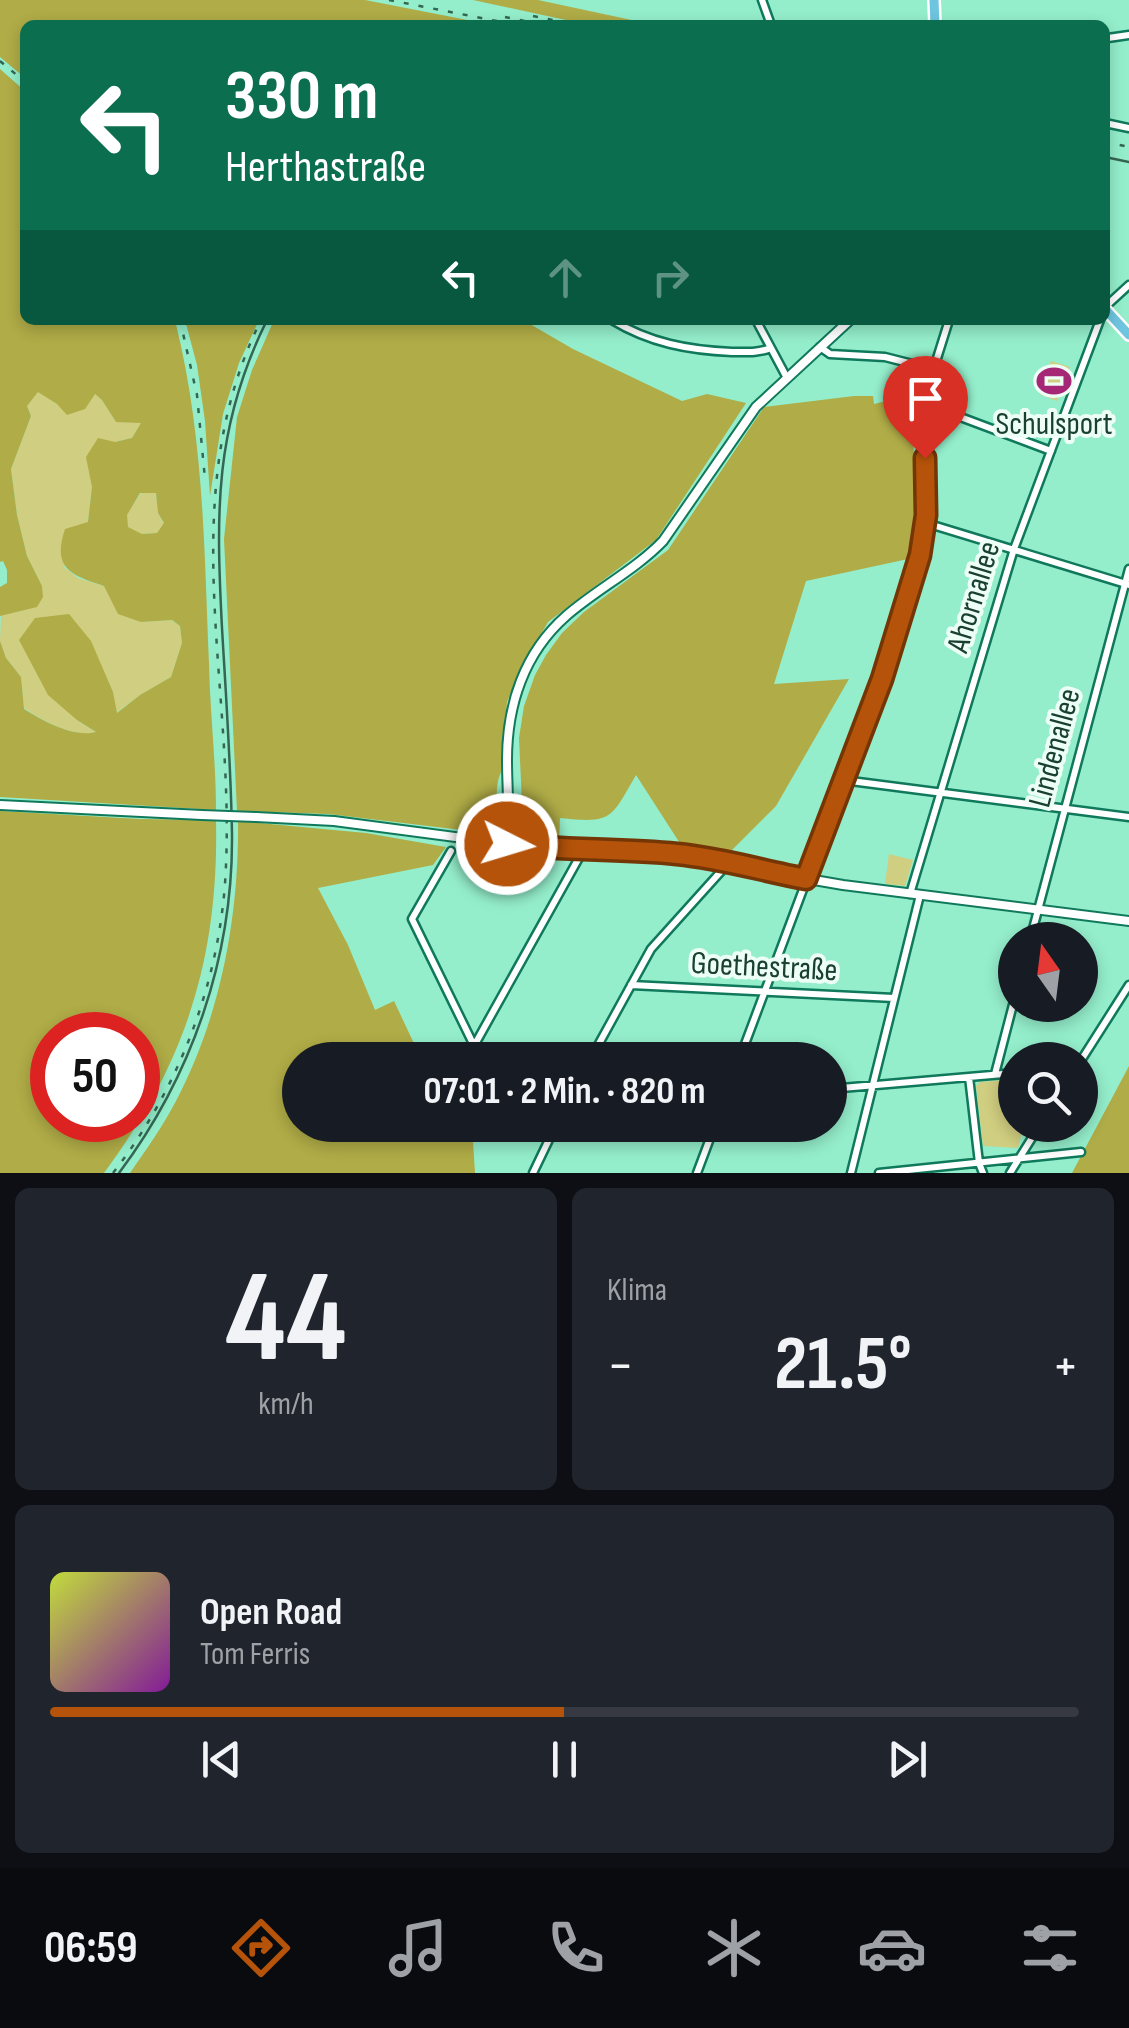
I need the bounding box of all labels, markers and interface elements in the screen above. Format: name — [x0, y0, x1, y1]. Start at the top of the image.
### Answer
text: 330 m — [225, 55, 378, 139]
icon: left — [60, 60, 190, 190]
text: Herthastraße — [225, 140, 426, 195]
icon: left — [433, 250, 488, 305]
icon: ahead — [538, 250, 593, 305]
icon: right — [643, 250, 698, 305]
pin — [883, 356, 968, 459]
sports icon: Schulsport — [1035, 362, 1073, 400]
icon: arrive — [898, 371, 953, 426]
place label: Schulsport — [996, 405, 1112, 444]
street label: Ahornallee — [938, 537, 1009, 658]
street label: Lindenallee — [1020, 684, 1090, 812]
position arrow — [455, 792, 559, 896]
north arrow — [998, 922, 1098, 1022]
map controls — [998, 922, 1098, 1142]
street label: Goethestraße — [690, 944, 838, 990]
speed limit sign: 50 — [30, 1012, 160, 1142]
button: search — [998, 1042, 1098, 1142]
text: 07:01 · 2 Min. · 820 m — [424, 1069, 705, 1114]
text: 44 — [225, 1242, 347, 1398]
text: Klima — [607, 1271, 667, 1310]
text: 21.5° — [774, 1320, 912, 1411]
text: − — [607, 1333, 634, 1400]
text: + — [1052, 1333, 1079, 1400]
text: km/h — [258, 1385, 314, 1424]
text: Open Road — [200, 1590, 342, 1635]
text: Tom Ferris — [200, 1635, 310, 1674]
icon: previous — [194, 1732, 249, 1787]
icon: pause — [537, 1732, 592, 1787]
icon: next — [880, 1732, 935, 1787]
icon: directions — [226, 1913, 296, 1983]
icon: music — [383, 1913, 453, 1983]
icon: phone — [541, 1913, 611, 1983]
icon: climate — [699, 1913, 769, 1983]
icon: car — [857, 1913, 927, 1983]
icon: filters — [1015, 1913, 1085, 1983]
text: 06:59 — [44, 1921, 138, 1976]

